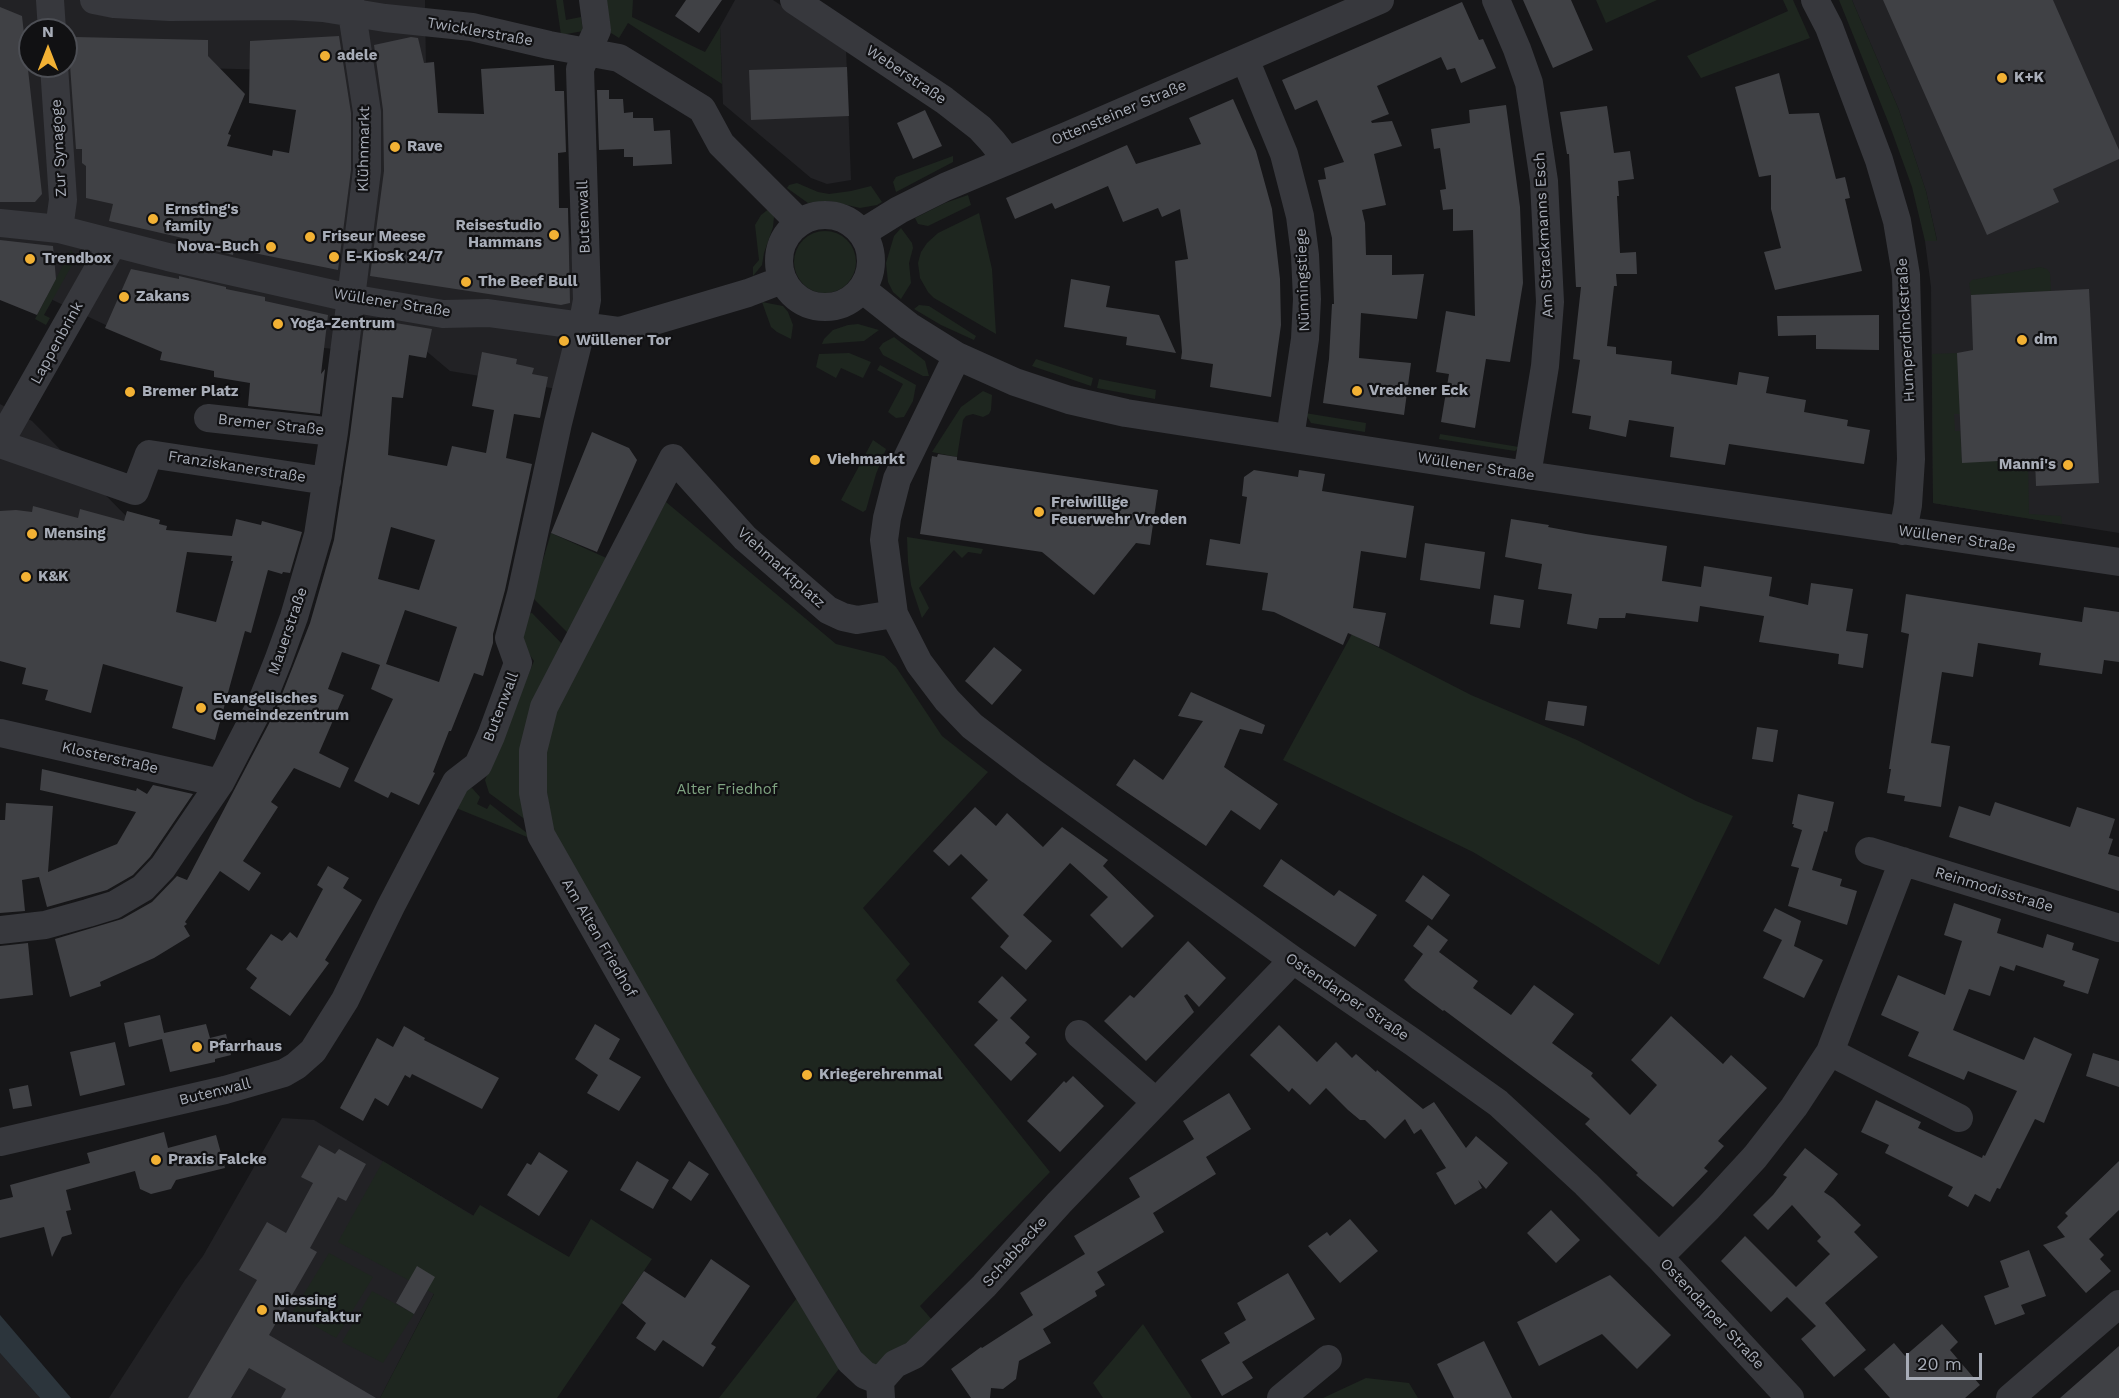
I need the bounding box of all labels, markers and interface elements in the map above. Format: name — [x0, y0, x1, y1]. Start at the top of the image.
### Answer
street label: Twicklerstraße — [426, 14, 534, 50]
north arrow — [18, 18, 78, 78]
text: N — [42, 22, 54, 41]
street label: Weberstraße — [862, 42, 950, 108]
place label: adele — [337, 47, 377, 65]
marker: adele — [318, 49, 332, 63]
place label: K+K — [2014, 69, 2044, 87]
marker: K+K — [1995, 71, 2009, 85]
street label: Ottensteiner Straße — [1049, 76, 1189, 150]
street label: Zur Synagoge — [47, 99, 71, 197]
street label: Klühnmarkt — [354, 106, 374, 192]
place label: Rave — [407, 138, 443, 156]
marker: Rave — [388, 140, 402, 154]
street label: Am Strackmanns Esch — [1531, 152, 1557, 318]
street label: Butenwall — [574, 180, 594, 254]
place label: Ernsting's family — [165, 201, 239, 236]
marker: Ernsting's family — [146, 212, 160, 226]
place label: Reisestudio Hammans — [455, 217, 542, 252]
place label: Friseur Meese — [322, 228, 426, 246]
marker: Reisestudio Hammans — [547, 228, 561, 242]
street label: Nünningstiege — [1292, 228, 1314, 332]
marker: Friseur Meese — [303, 230, 317, 244]
place label: Nova-Buch — [177, 238, 259, 256]
marker: Nova-Buch — [264, 240, 278, 254]
place label: E-Kiosk 24/7 — [346, 248, 443, 266]
place label: Trendbox — [42, 250, 111, 268]
marker: E-Kiosk 24/7 — [327, 250, 341, 264]
marker: Trendbox — [23, 252, 37, 266]
street label: Humperdinckstraße — [1893, 257, 1919, 403]
place label: The Beef Bull — [478, 273, 577, 291]
marker: The Beef Bull — [459, 275, 473, 289]
street label: Wüllener Straße — [332, 285, 452, 321]
place label: Zakans — [136, 288, 189, 306]
marker: Zakans — [117, 290, 131, 304]
street label: Lappenbrink — [27, 299, 87, 387]
place label: Yoga-Zentrum — [290, 315, 395, 333]
marker: Yoga-Zentrum — [271, 317, 285, 331]
place label: dm — [2034, 331, 2058, 349]
place label: Wüllener Tor — [576, 332, 671, 350]
marker: dm — [2015, 333, 2029, 347]
marker: Wüllener Tor — [557, 334, 571, 348]
place label: Vredener Eck — [1369, 382, 1468, 400]
place label: Bremer Platz — [142, 383, 239, 401]
marker: Vredener Eck — [1350, 384, 1364, 398]
marker: Bremer Platz — [123, 385, 137, 399]
street label: Bremer Straße — [217, 410, 325, 440]
street label: Franziskanerstraße — [167, 447, 307, 487]
street label: Wüllener Straße — [1416, 449, 1536, 485]
place label: Viehmarkt — [827, 451, 905, 469]
marker: Viehmarkt — [808, 453, 822, 467]
place label: Manni's — [1999, 456, 2056, 474]
marker: Manni's — [2061, 458, 2075, 472]
place label: Freiwillige Feuerwehr Vreden — [1051, 494, 1187, 529]
marker: Freiwillige Feuerwehr Vreden — [1032, 505, 1046, 519]
street label: Wüllener Straße — [1897, 522, 2017, 556]
street label: Viehmarktplatz — [733, 524, 829, 612]
place label: Mensing — [44, 525, 106, 543]
marker: Mensing — [25, 527, 39, 541]
place label: K&K — [38, 568, 68, 586]
marker: K&K — [19, 570, 33, 584]
street label: Mauerstraße — [265, 585, 311, 677]
street label: Butenwall — [479, 670, 523, 744]
place label: Evangelisches Gemeindezentrum — [213, 690, 349, 725]
marker: Evangelisches Gemeindezentrum — [194, 701, 208, 715]
street label: Klosterstraße — [60, 738, 160, 778]
park label: Alter Friedhof — [676, 781, 778, 799]
street label: Reinmodisstraße — [1933, 863, 2055, 917]
street label: Am Alten Friedhof — [558, 876, 640, 1000]
street label: Ostendarper Straße — [1282, 949, 1412, 1045]
place label: Pfarrhaus — [209, 1038, 282, 1056]
marker: Pfarrhaus — [190, 1040, 204, 1054]
place label: Kriegerehrenmal — [819, 1066, 942, 1084]
marker: Kriegerehrenmal — [800, 1068, 814, 1082]
street label: Butenwall — [177, 1074, 253, 1110]
place label: Praxis Falcke — [168, 1151, 267, 1169]
marker: Praxis Falcke — [149, 1153, 163, 1167]
street label: Schabbecke — [979, 1213, 1051, 1291]
street label: Ostendarper Straße — [1656, 1255, 1768, 1373]
place label: Niessing Manufaktur — [274, 1292, 361, 1327]
marker: Niessing Manufaktur — [255, 1303, 269, 1317]
scale bar — [1909, 1341, 1986, 1379]
text: 20 m — [1917, 1353, 1962, 1374]

